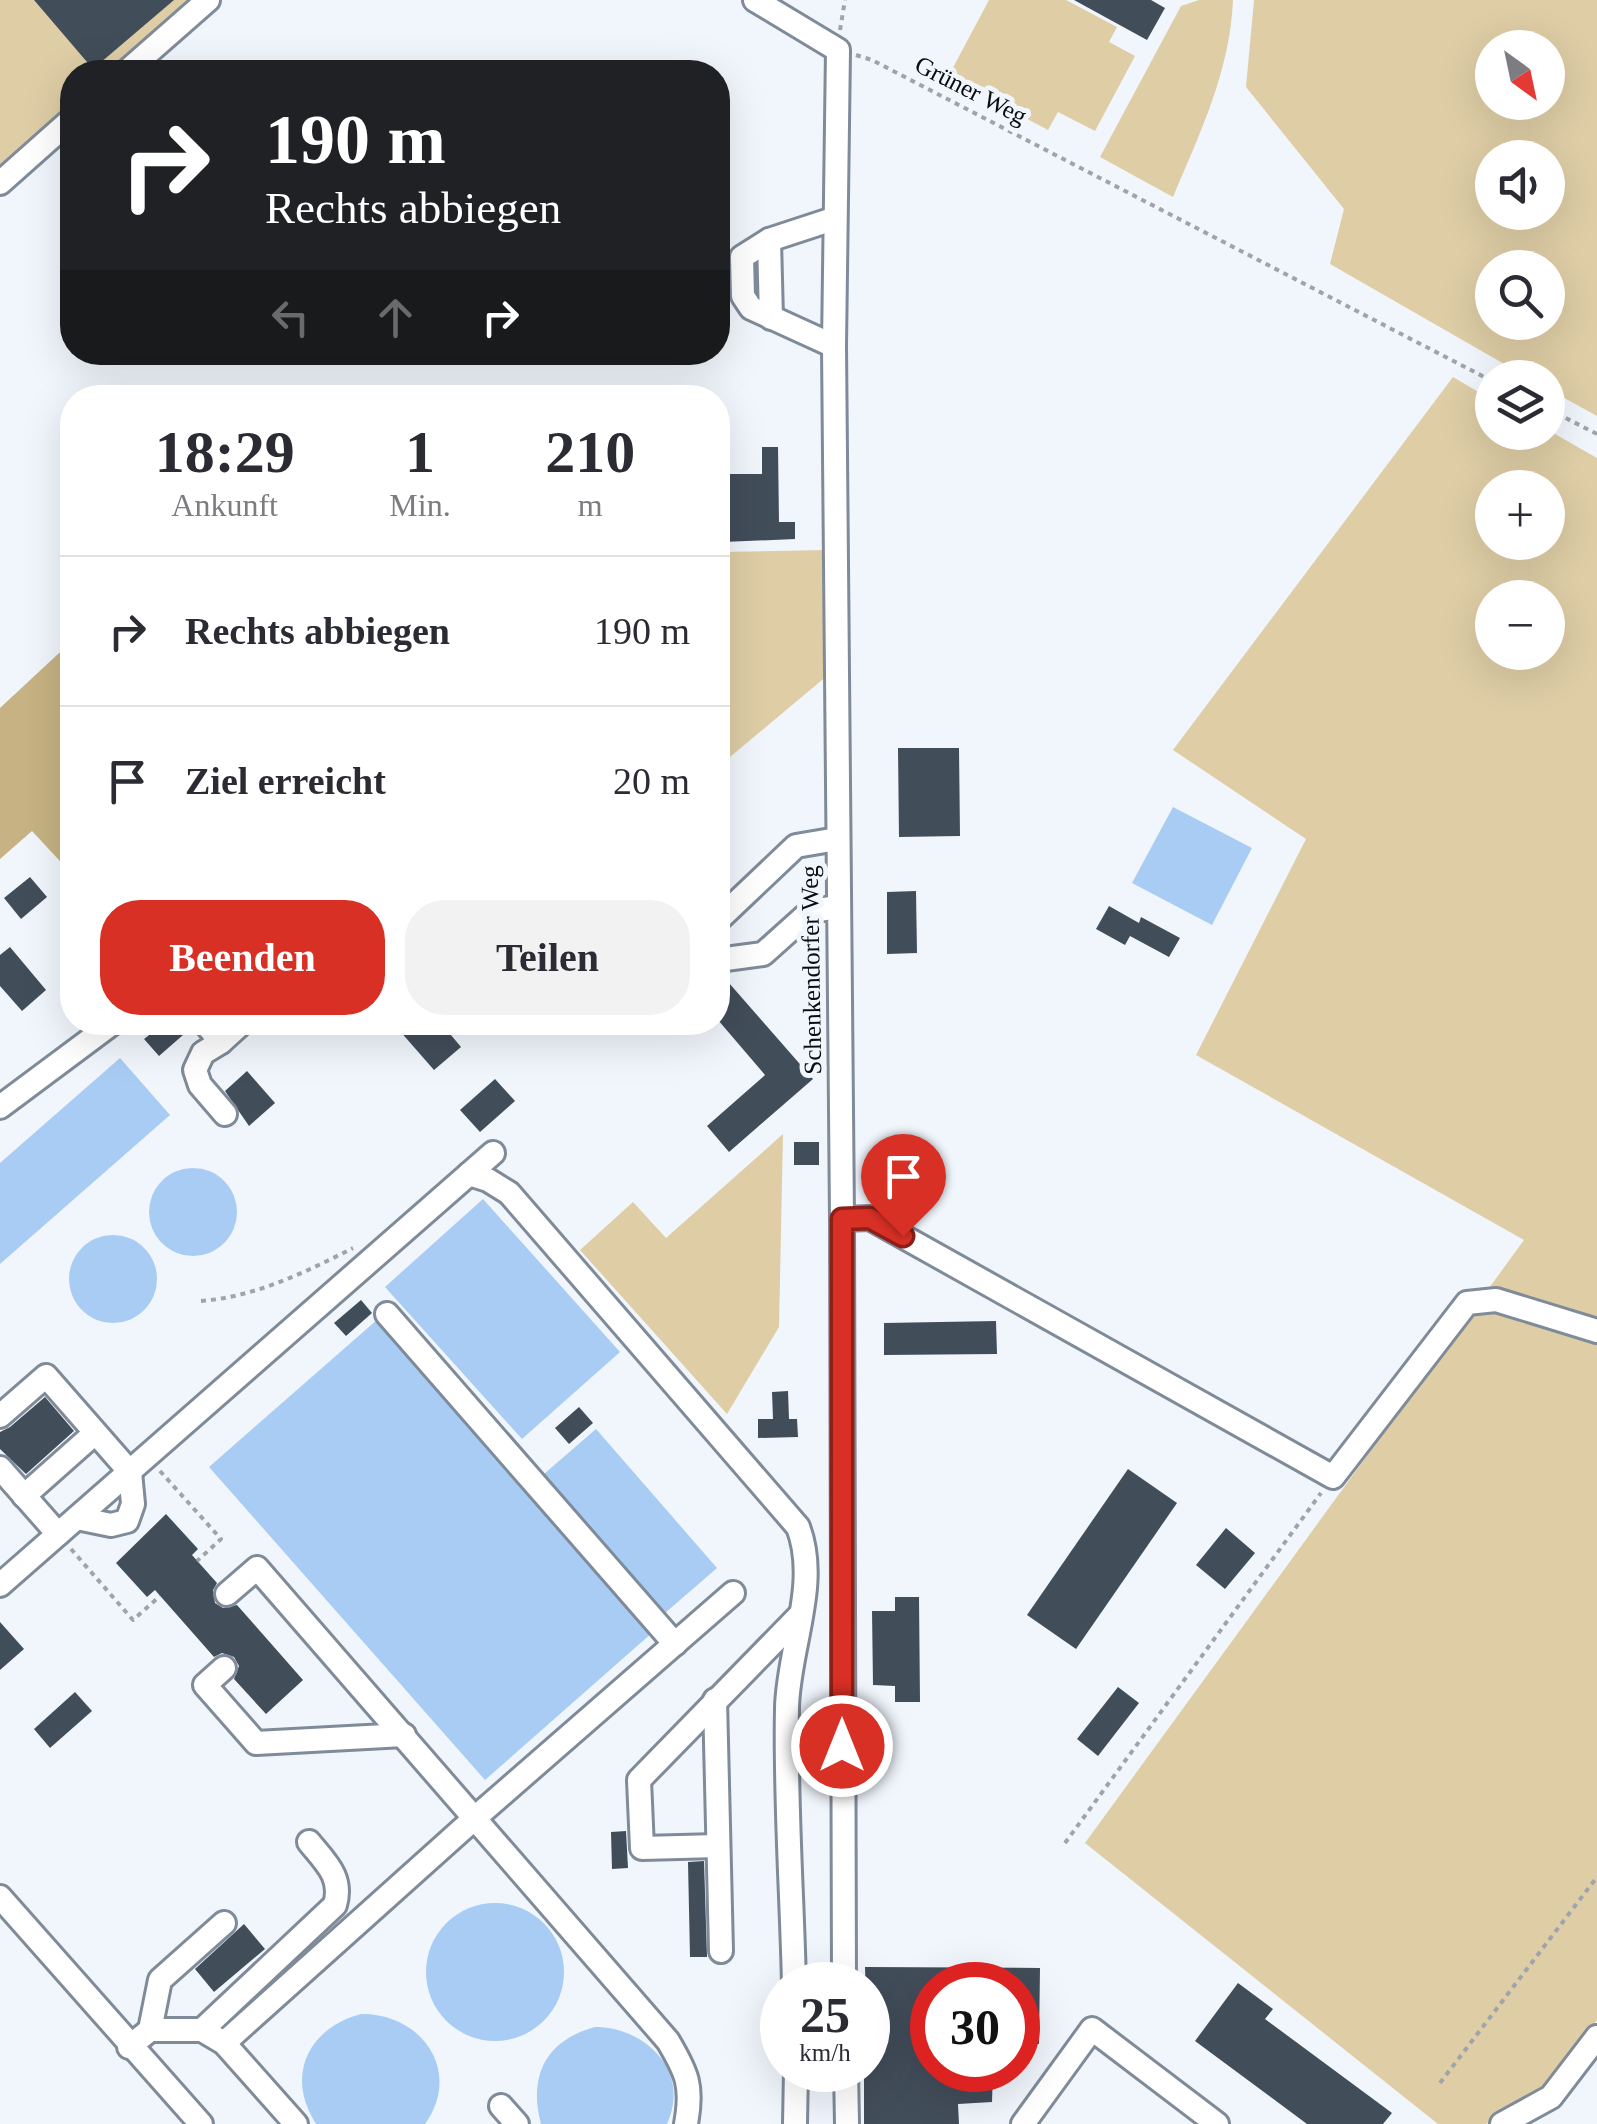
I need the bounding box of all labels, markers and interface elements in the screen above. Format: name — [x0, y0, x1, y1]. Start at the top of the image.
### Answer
north arrow — [1475, 30, 1565, 120]
map controls — [1475, 30, 1565, 670]
street label: Grüner Weg — [911, 50, 1032, 130]
icon: right — [100, 100, 230, 230]
text: 190 m — [265, 101, 446, 178]
button: sound — [1475, 140, 1565, 230]
text: Rechts abbiegen — [265, 183, 561, 233]
button: search — [1475, 250, 1565, 340]
icon: left — [263, 290, 318, 345]
icon: ahead — [368, 290, 423, 345]
icon: right — [473, 290, 528, 345]
button: layers — [1475, 360, 1565, 450]
text: 18:29 — [155, 419, 295, 485]
text: 1 — [405, 419, 435, 485]
text: 210 — [545, 419, 635, 485]
button: + — [1475, 470, 1565, 560]
text: Ankunft — [171, 487, 278, 523]
text: Min. — [389, 487, 451, 523]
text: m — [578, 487, 603, 523]
button: − — [1475, 580, 1565, 670]
icon: right — [100, 604, 155, 659]
text: Rechts abbiegen — [185, 610, 450, 652]
text: 190 m — [594, 610, 690, 652]
icon: arrive — [100, 754, 155, 809]
text: Ziel erreicht — [185, 760, 386, 802]
text: 20 m — [613, 760, 690, 802]
street label: Schenkendorfer Weg — [796, 865, 826, 1075]
button: Beenden — [100, 900, 385, 1015]
button: Teilen — [405, 900, 690, 1015]
pin — [861, 1134, 946, 1237]
icon: arrive — [876, 1149, 931, 1204]
position arrow — [790, 1694, 894, 1798]
speed limit sign: 30 — [910, 1962, 1040, 2092]
text: 25 — [800, 1987, 850, 2043]
text: km/h — [799, 2039, 851, 2066]

